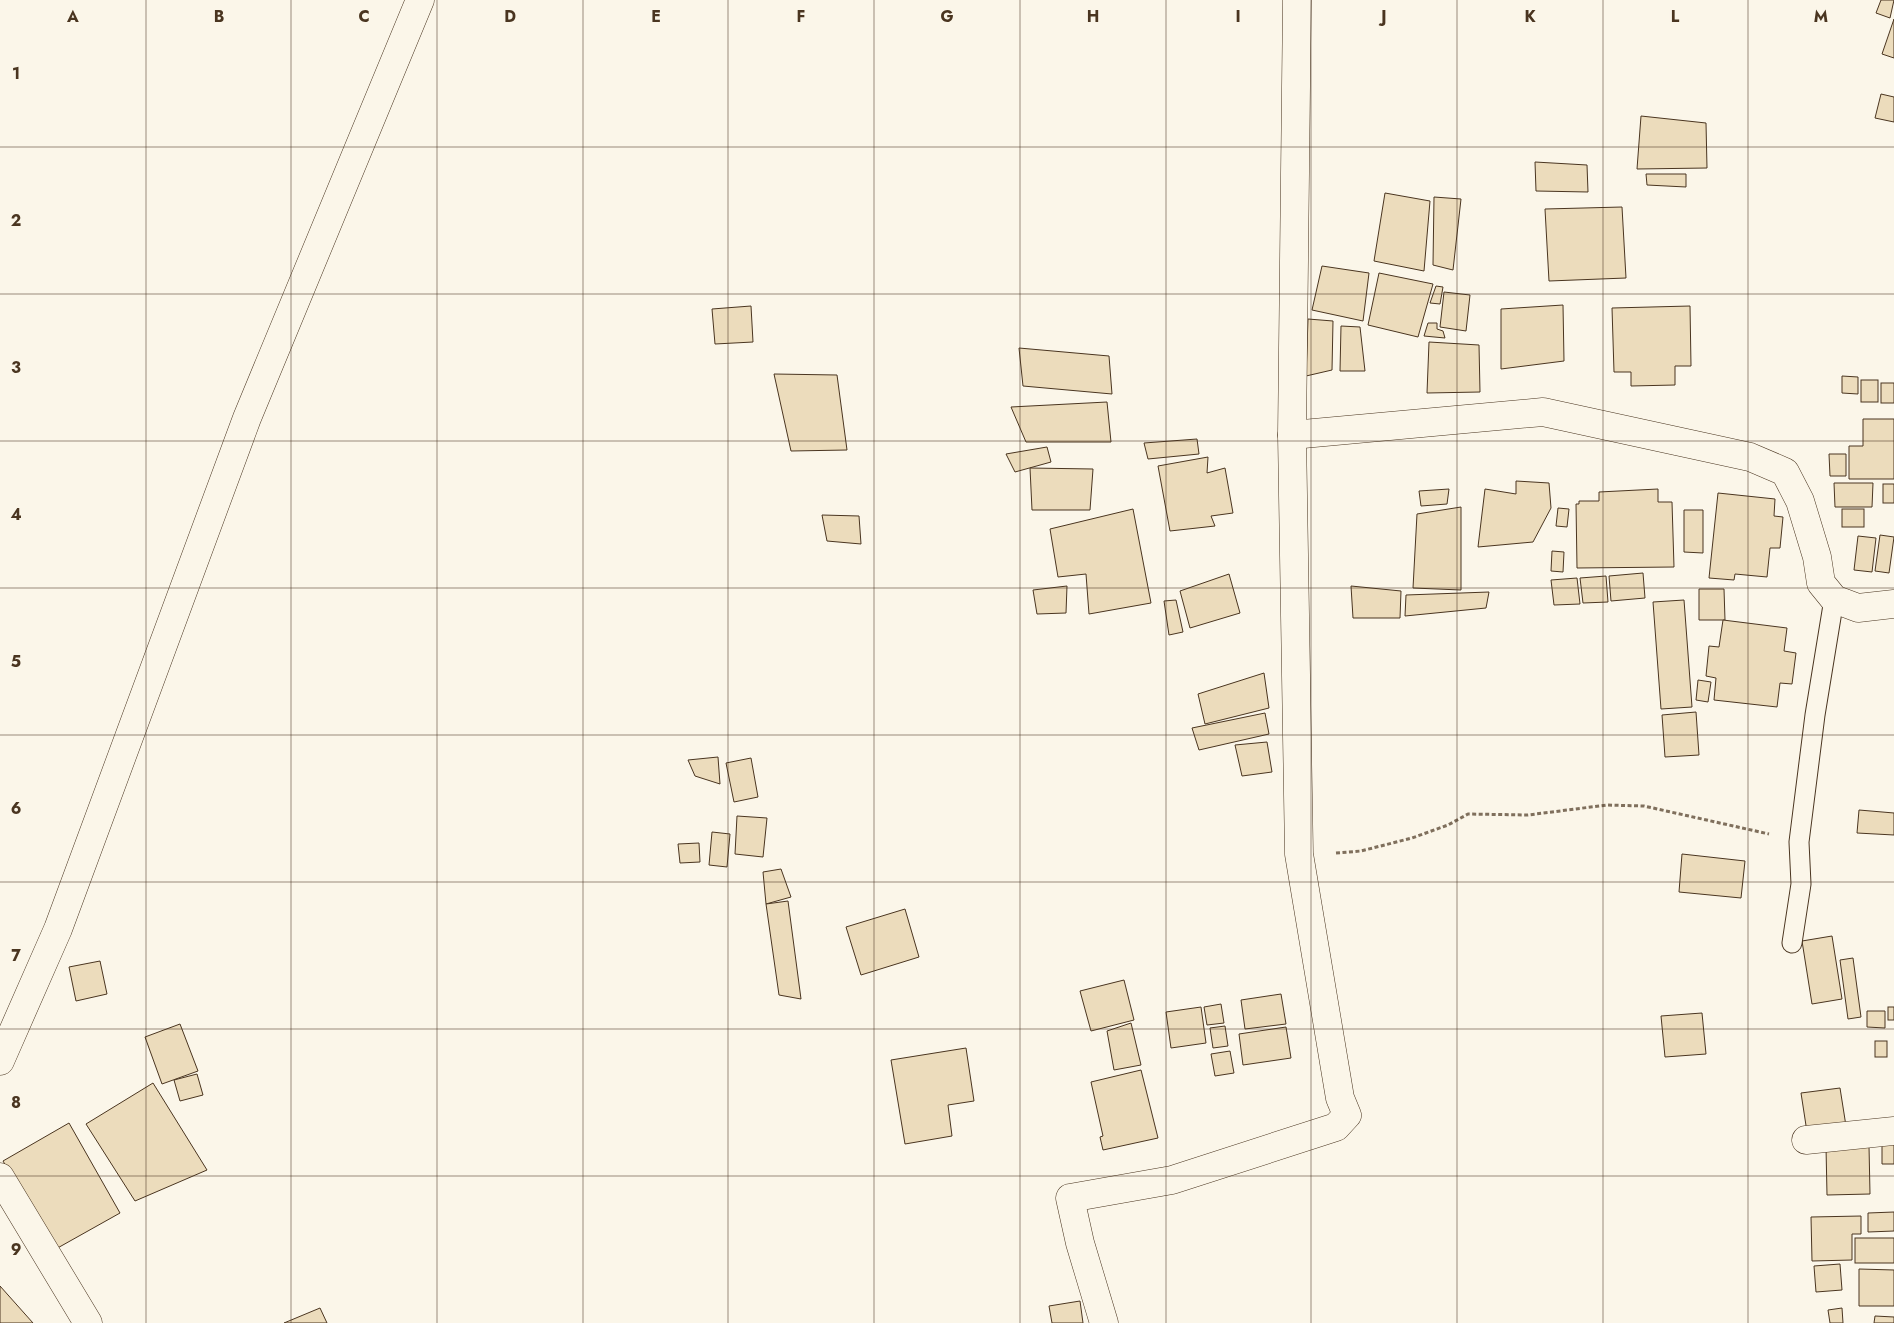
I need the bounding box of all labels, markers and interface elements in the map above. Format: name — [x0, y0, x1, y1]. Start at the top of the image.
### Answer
text: A — [66, 5, 79, 28]
text: B — [214, 5, 224, 28]
text: C — [358, 5, 370, 28]
text: D — [504, 5, 516, 28]
text: E — [651, 5, 661, 28]
text: F — [797, 5, 805, 28]
text: G — [940, 5, 954, 28]
text: H — [1087, 5, 1099, 28]
text: I — [1235, 5, 1241, 28]
text: J — [1378, 5, 1387, 28]
text: K — [1524, 5, 1536, 28]
text: L — [1671, 5, 1680, 28]
text: M — [1814, 5, 1828, 28]
text: 1 — [12, 62, 20, 85]
text: 2 — [11, 209, 21, 232]
text: 3 — [11, 356, 21, 379]
text: 4 — [10, 503, 22, 526]
text: 5 — [11, 650, 21, 673]
text: 6 — [11, 797, 21, 820]
text: 7 — [11, 944, 21, 967]
text: 8 — [11, 1091, 21, 1114]
text: 9 — [11, 1238, 21, 1261]

